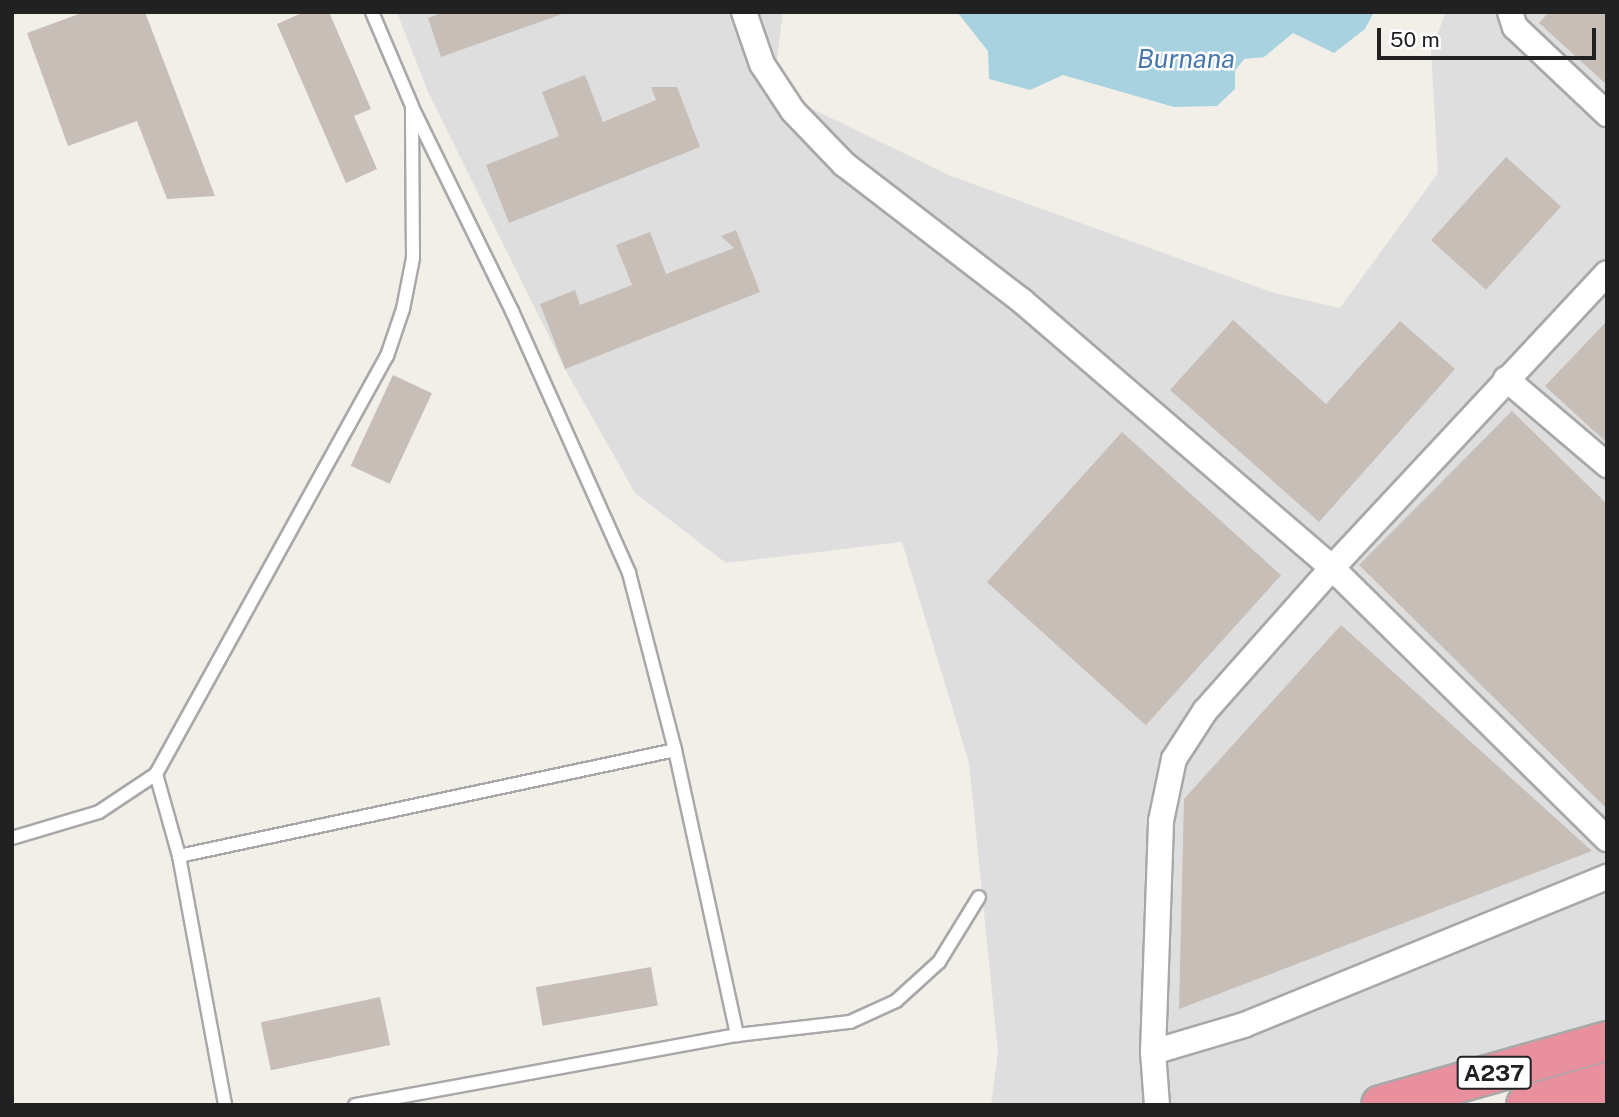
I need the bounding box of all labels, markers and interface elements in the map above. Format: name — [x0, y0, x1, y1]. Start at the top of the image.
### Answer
scale bar — [1381, 14, 1600, 58]
text: 50 m — [1390, 27, 1440, 52]
water label: Burnana — [1137, 43, 1235, 75]
road number: A237 — [1456, 1054, 1532, 1092]

